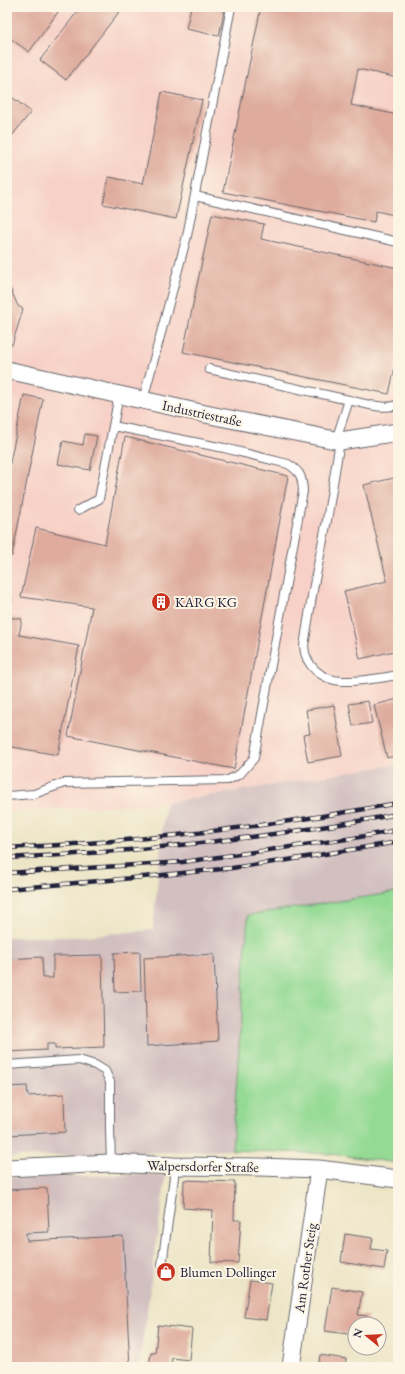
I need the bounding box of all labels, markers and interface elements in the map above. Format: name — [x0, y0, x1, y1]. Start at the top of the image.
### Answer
street label: Industriestraße — [161, 396, 244, 430]
building icon: KARG KG — [150, 591, 172, 613]
place label: KARG KG — [175, 593, 237, 611]
street label: Walpersdorfer Straße — [147, 1156, 260, 1176]
street label: Am Rother Steig — [290, 1221, 320, 1315]
shop icon: Blumen Dollinger — [155, 1261, 177, 1283]
place label: Blumen Dollinger — [180, 1263, 277, 1281]
north arrow — [347, 1316, 387, 1356]
text: N — [349, 1326, 366, 1339]

